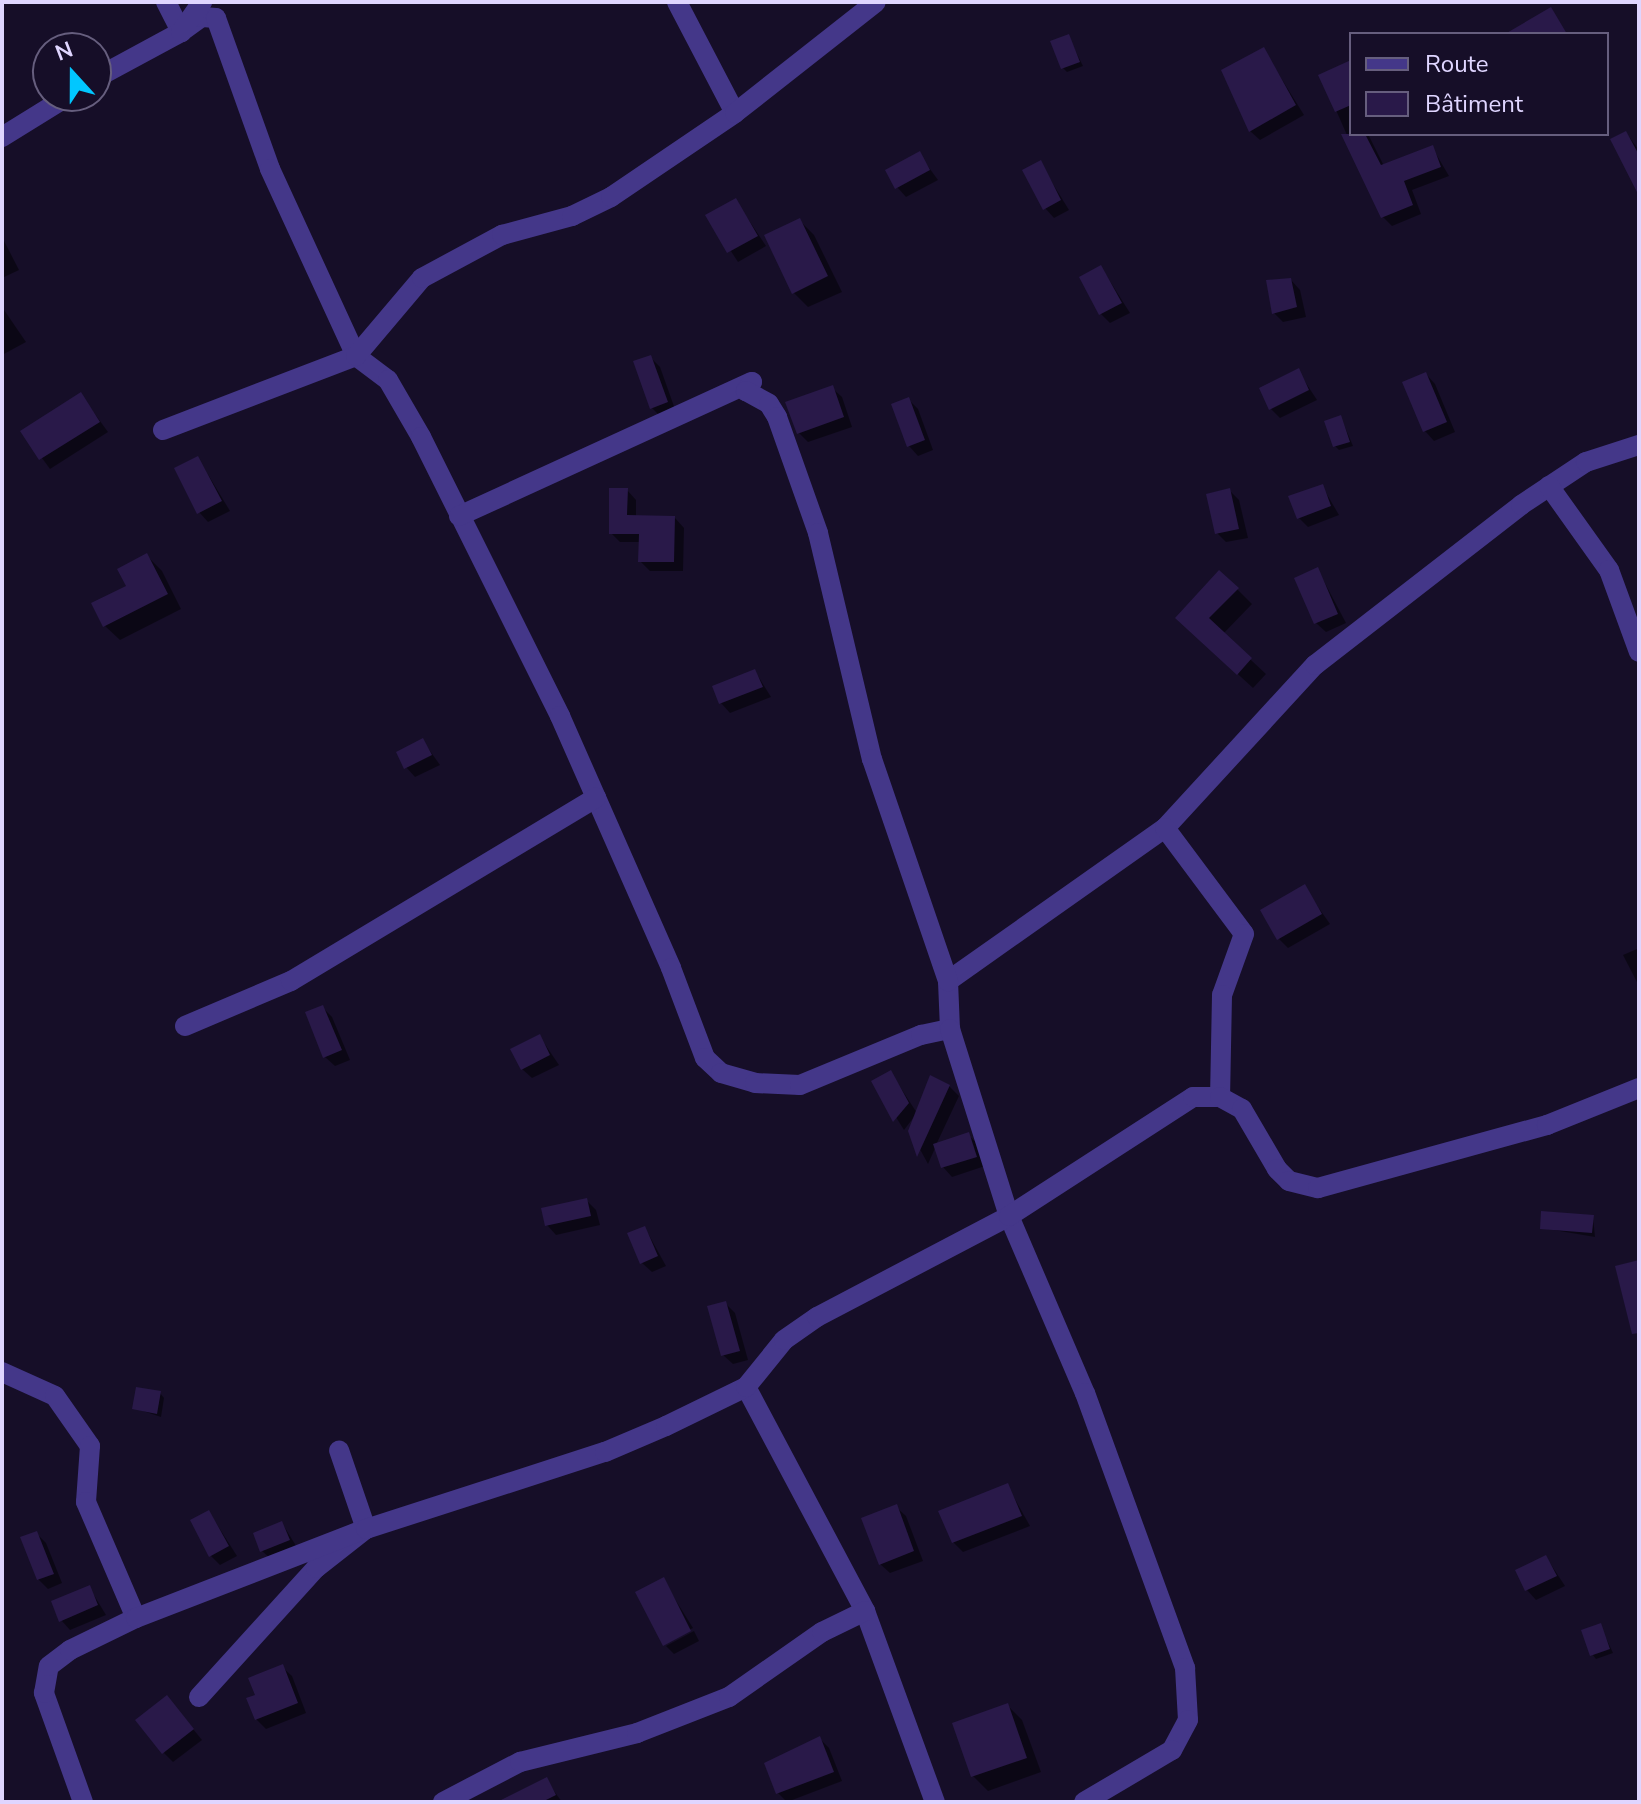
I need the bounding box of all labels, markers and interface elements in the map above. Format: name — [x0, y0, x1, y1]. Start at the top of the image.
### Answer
north arrow — [32, 32, 112, 112]
legend — [1349, 32, 1609, 136]
text: N — [51, 35, 77, 68]
text: Route — [1425, 48, 1489, 80]
text: Bâtiment — [1425, 88, 1523, 120]

